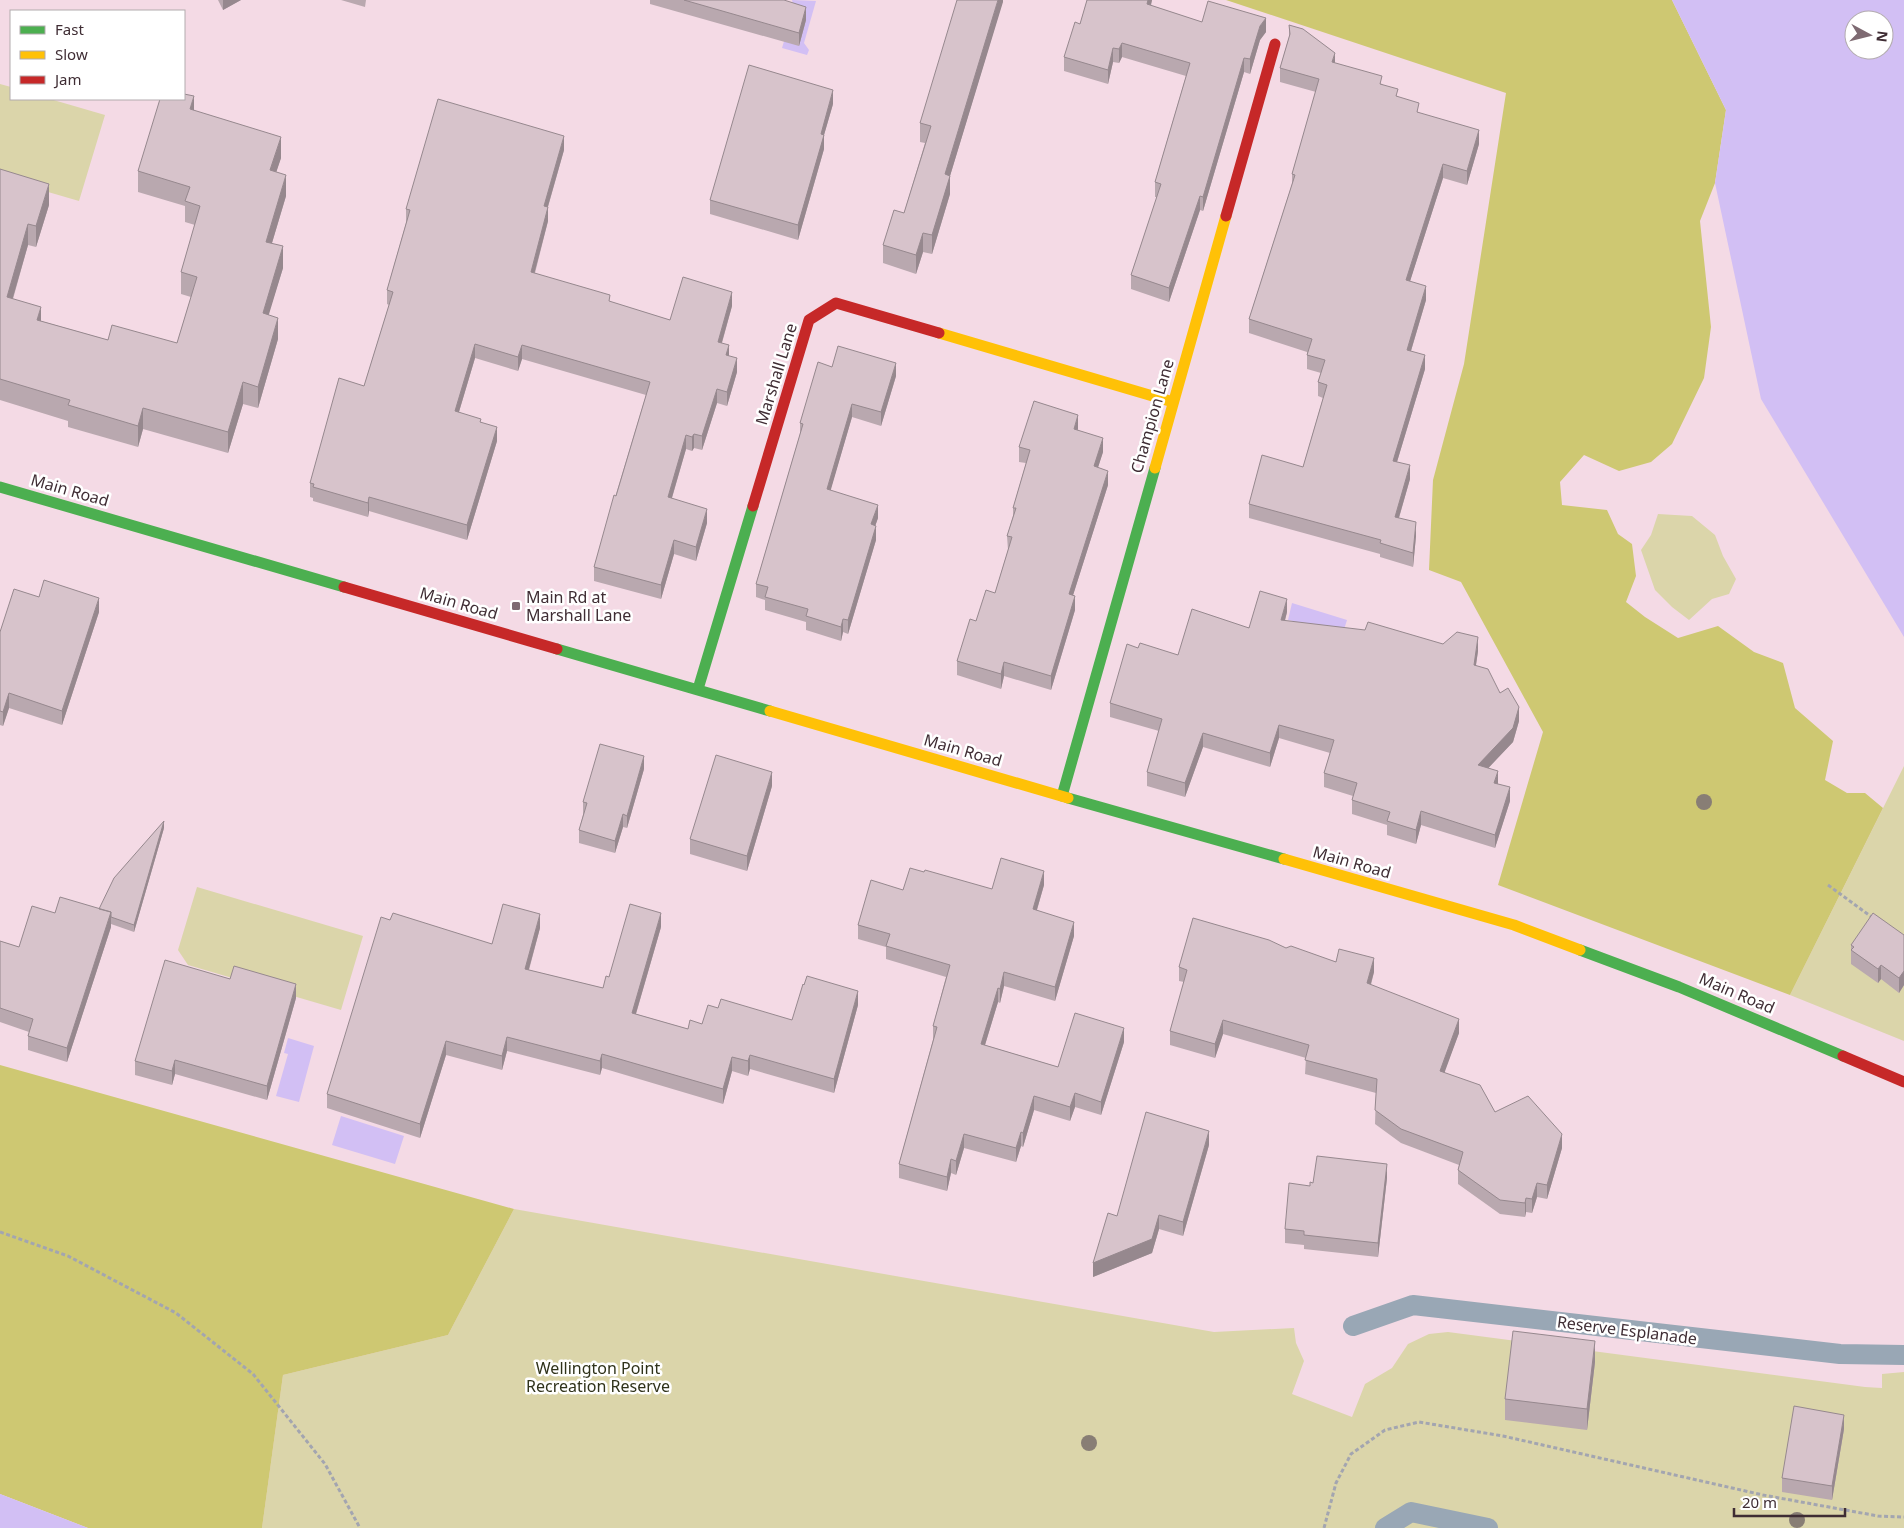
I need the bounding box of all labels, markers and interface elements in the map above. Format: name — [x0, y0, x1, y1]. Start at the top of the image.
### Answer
legend — [10, 10, 185, 100]
north arrow — [1844, 10, 1894, 60]
text: Fast — [55, 19, 84, 39]
text: N — [1872, 30, 1893, 43]
text: Slow — [55, 44, 88, 64]
text: Jam — [53, 69, 82, 89]
street label: Marshall Lane — [750, 320, 802, 428]
street label: Champion Lane — [1125, 356, 1179, 476]
street label: Main Road — [28, 468, 112, 512]
street label: Main Road — [417, 581, 501, 625]
place label: Main Rd at Marshall Lane — [526, 586, 631, 626]
marker: Main Rd at Marshall Lane — [510, 600, 522, 612]
street label: Main Road — [921, 728, 1005, 772]
street label: Main Road — [1310, 840, 1394, 884]
street label: Main Road — [1696, 967, 1778, 1019]
street label: Reserve Esplanade — [1556, 1311, 1698, 1349]
park label: Wellington Point Recreation Reserve — [526, 1357, 670, 1397]
scale bar — [1734, 1486, 1845, 1518]
text: 20 m — [1742, 1492, 1777, 1512]

